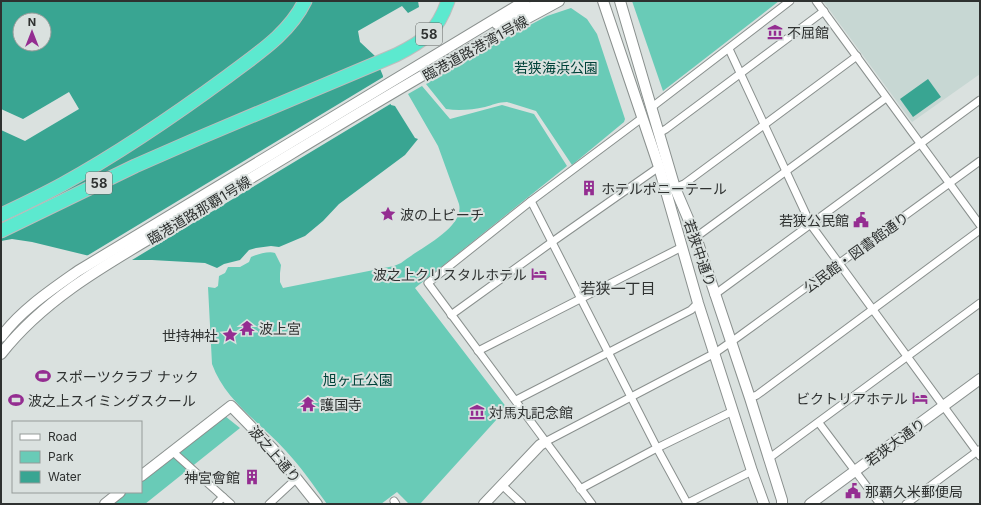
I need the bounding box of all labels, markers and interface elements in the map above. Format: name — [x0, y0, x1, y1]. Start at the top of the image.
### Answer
north arrow — [12, 12, 52, 52]
street label: 臨港道路港湾1号線 — [419, 12, 531, 84]
text: N — [28, 15, 36, 29]
road number: 58 — [416, 23, 442, 45]
museum icon: 不屈館 — [766, 23, 784, 41]
place label: 不屈館 — [787, 24, 829, 41]
park label: 若狭海浜公園 — [514, 59, 598, 76]
road number: 58 — [86, 172, 112, 194]
street label: 臨港道路那覇1号線 — [144, 172, 254, 248]
building icon: ホテルポニーテール — [580, 179, 598, 197]
place label: ホテルポニーテール — [601, 180, 727, 197]
place icon: 波の上ビーチ — [379, 205, 397, 223]
place label: 波の上ビーチ — [400, 206, 484, 223]
street label: 公民館・図書館通り — [800, 208, 912, 296]
public building icon: 若狭公民館 — [852, 211, 870, 229]
place label: 若狭公民館 — [779, 212, 849, 229]
street label: 若狭中通り — [681, 217, 719, 289]
hotel icon: 波之上クリスタルホテル — [530, 265, 548, 283]
place label: 波之上クリスタルホテル — [373, 266, 527, 283]
district label: 若狭一丁目 — [580, 279, 656, 298]
temple icon: 波上宮 — [238, 319, 256, 337]
place label: 波上宮 — [259, 320, 301, 337]
place icon: 世持神社 — [221, 326, 239, 344]
place label: 世持神社 — [162, 327, 218, 344]
sports icon: スポーツクラブ ナック — [34, 367, 52, 385]
place label: スポーツクラブ ナック — [55, 368, 199, 385]
park label: 旭ヶ丘公園 — [323, 371, 393, 388]
hotel icon: ビクトリアホテル — [911, 389, 929, 407]
place label: ビクトリアホテル — [796, 390, 908, 407]
sports icon: 波之上スイミングスクール — [7, 391, 25, 409]
place label: 波之上スイミングスクール — [28, 392, 196, 409]
temple icon: 護国寺 — [299, 395, 317, 413]
place label: 護国寺 — [320, 396, 362, 413]
museum icon: 対馬丸記念館 — [468, 403, 486, 421]
place label: 対馬丸記念館 — [489, 404, 573, 421]
street label: 若狭大通り — [862, 415, 928, 469]
legend — [12, 421, 142, 493]
street label: 波之上通り — [246, 422, 304, 486]
text: Road — [48, 429, 77, 444]
text: Park — [48, 449, 74, 464]
building icon: 神宮會館 — [243, 468, 261, 486]
text: Water — [48, 469, 82, 484]
place label: 神宮會館 — [184, 469, 240, 486]
public building icon: 那覇久米郵便局 — [844, 482, 862, 500]
place label: 那覇久米郵便局 — [865, 483, 963, 500]

